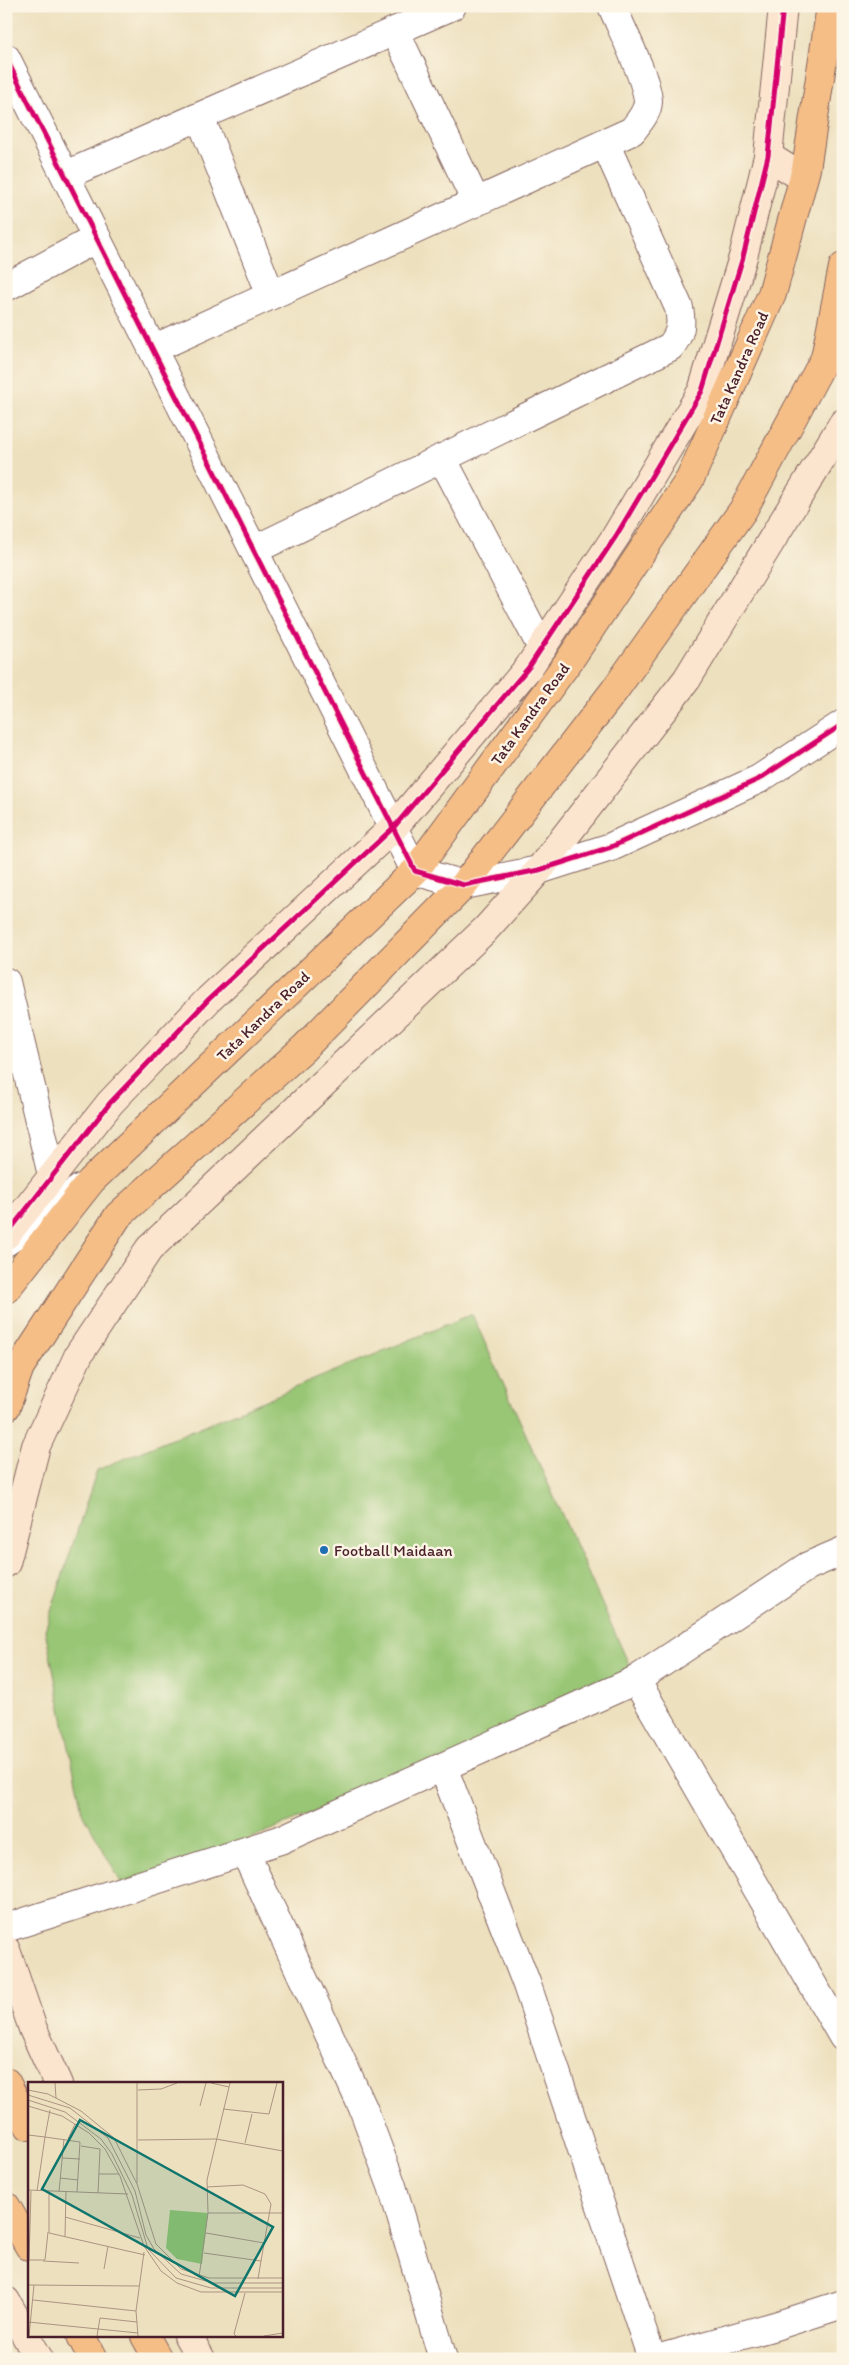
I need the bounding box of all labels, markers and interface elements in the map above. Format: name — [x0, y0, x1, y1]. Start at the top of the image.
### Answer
street label: Tata Kandra Road — [706, 308, 773, 427]
street label: Tata Kandra Road — [487, 659, 574, 769]
street label: Tata Kandra Road — [213, 967, 314, 1065]
place label: Football Maidaan — [334, 1541, 453, 1560]
marker: Football Maidaan — [318, 1544, 330, 1556]
inset map — [28, 2082, 282, 2338]

